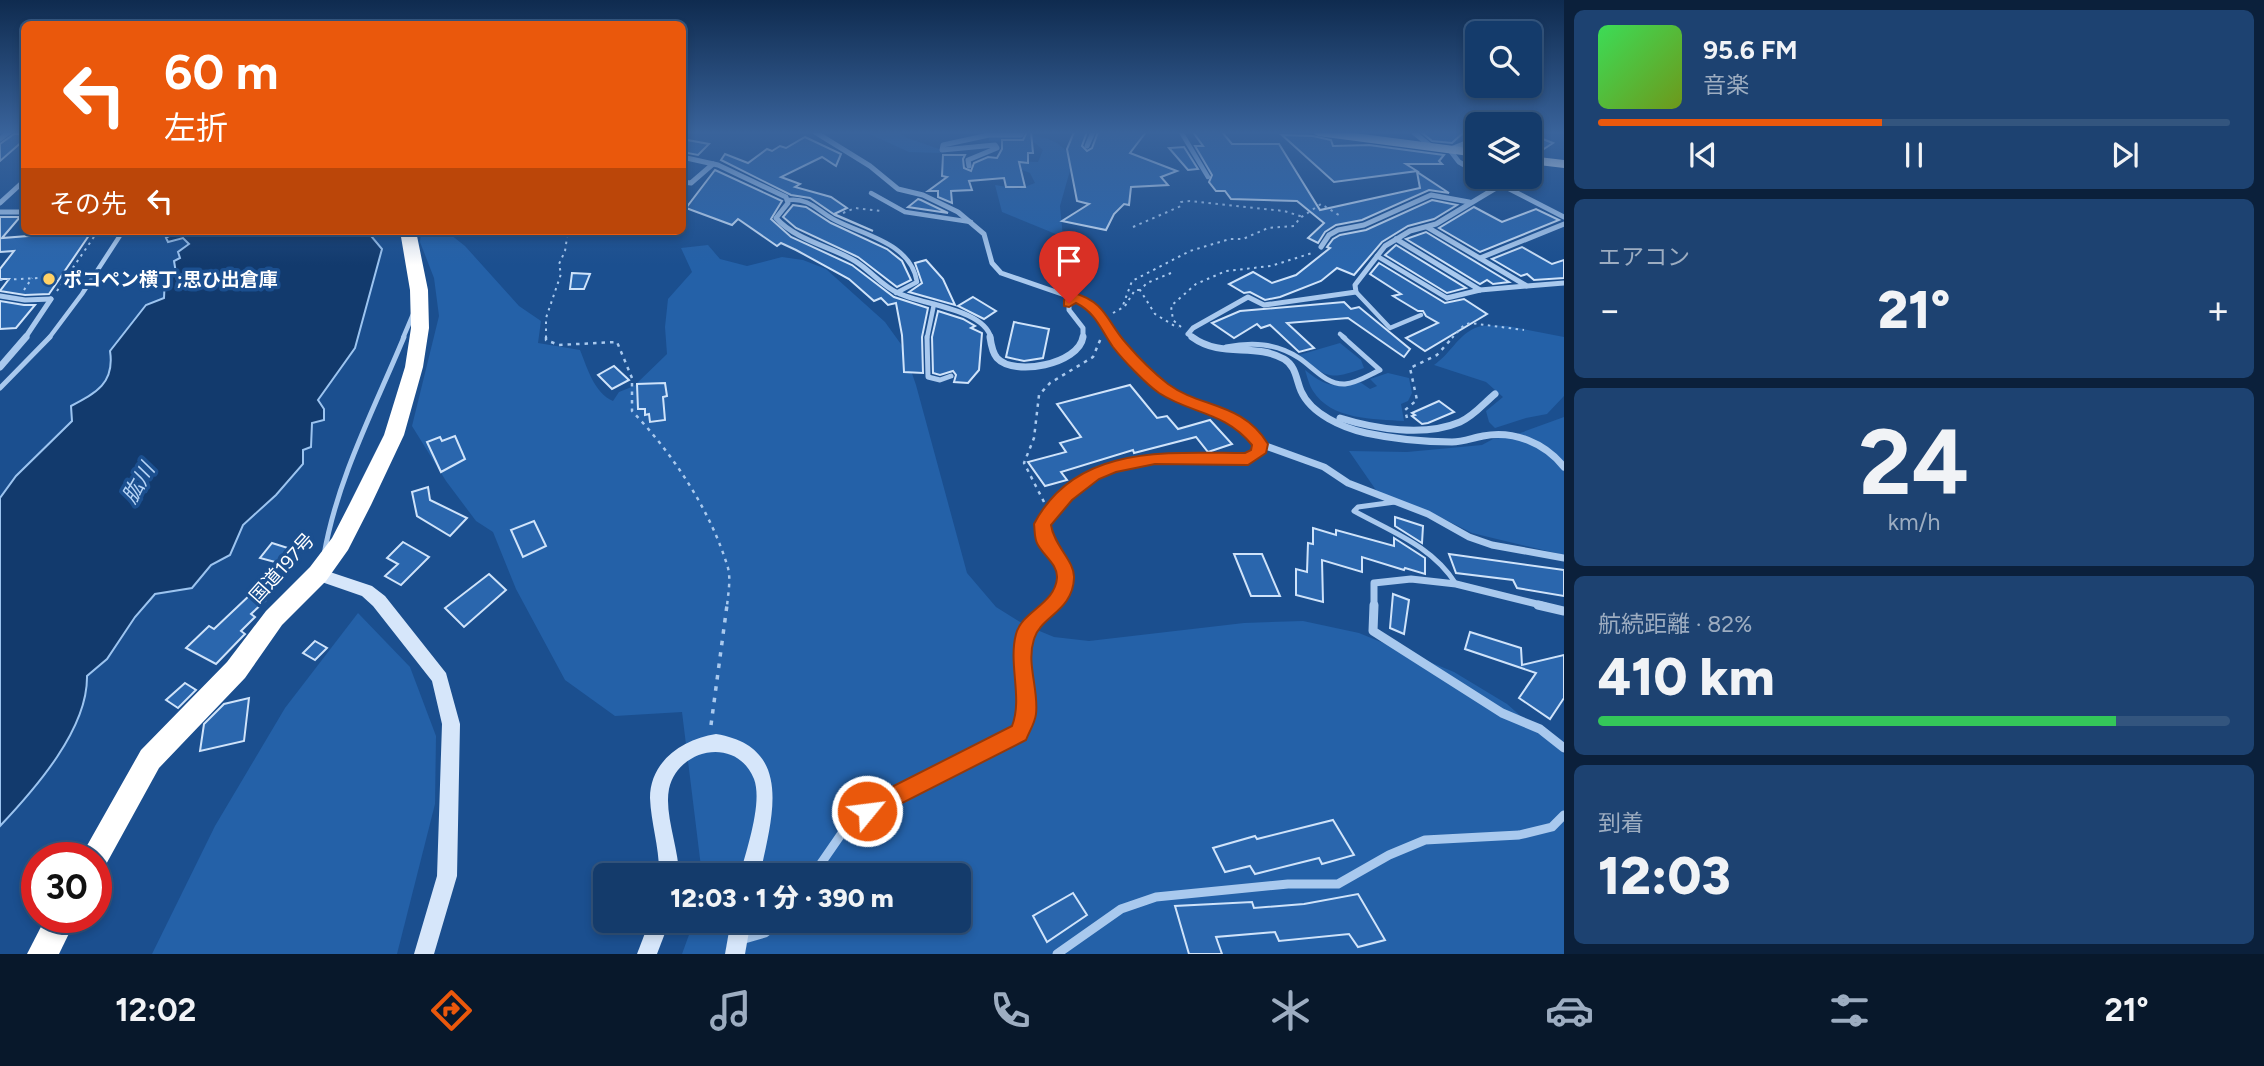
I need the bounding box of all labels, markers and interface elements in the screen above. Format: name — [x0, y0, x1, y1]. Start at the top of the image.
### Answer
map controls — [1465, 21, 1542, 189]
button: search — [1465, 21, 1542, 98]
text: 95.6 FM — [1703, 34, 1798, 66]
text: 60 m — [164, 42, 279, 101]
icon: left — [49, 49, 140, 140]
text: 音楽 — [1703, 71, 1749, 99]
text: 左折 — [164, 109, 228, 147]
button: layers — [1465, 112, 1542, 189]
icon: previous — [1684, 136, 1722, 174]
icon: pause — [1895, 136, 1933, 174]
icon: next — [2106, 136, 2144, 174]
icon: left — [141, 182, 179, 220]
text: その先 — [49, 188, 127, 220]
pin — [1039, 231, 1099, 303]
icon: arrive — [1050, 242, 1088, 280]
text: エアコン — [1598, 243, 1690, 271]
place label: ポコペン横丁;思ひ出倉庫 — [63, 268, 278, 291]
marker: ポコペン横丁;思ひ出倉庫 — [41, 271, 57, 287]
text: 21° — [1878, 279, 1950, 341]
text: − — [1598, 287, 1622, 333]
text: + — [2206, 287, 2230, 333]
text: 24 — [1859, 408, 1969, 517]
water label: 肱川 — [117, 457, 160, 507]
text: km/h — [1888, 508, 1940, 536]
street label: 国道197号 — [245, 528, 319, 608]
text: 航続距離 · 82% — [1598, 610, 1752, 638]
text: 410 km — [1598, 646, 1775, 708]
position arrow — [830, 774, 904, 848]
text: 到着 — [1598, 809, 1644, 837]
speed limit sign: 30 — [21, 842, 112, 933]
text: 12:03 — [1598, 845, 1731, 907]
text: 12:03 · 1 分 · 390 m — [670, 882, 894, 914]
icon: directions — [427, 986, 476, 1035]
icon: music — [706, 986, 755, 1035]
icon: phone — [986, 986, 1035, 1035]
icon: climate — [1266, 986, 1315, 1035]
icon: car — [1545, 986, 1594, 1035]
icon: filters — [1825, 986, 1874, 1035]
text: 12:02 — [115, 991, 196, 1029]
text: 21° — [2105, 991, 2149, 1029]

